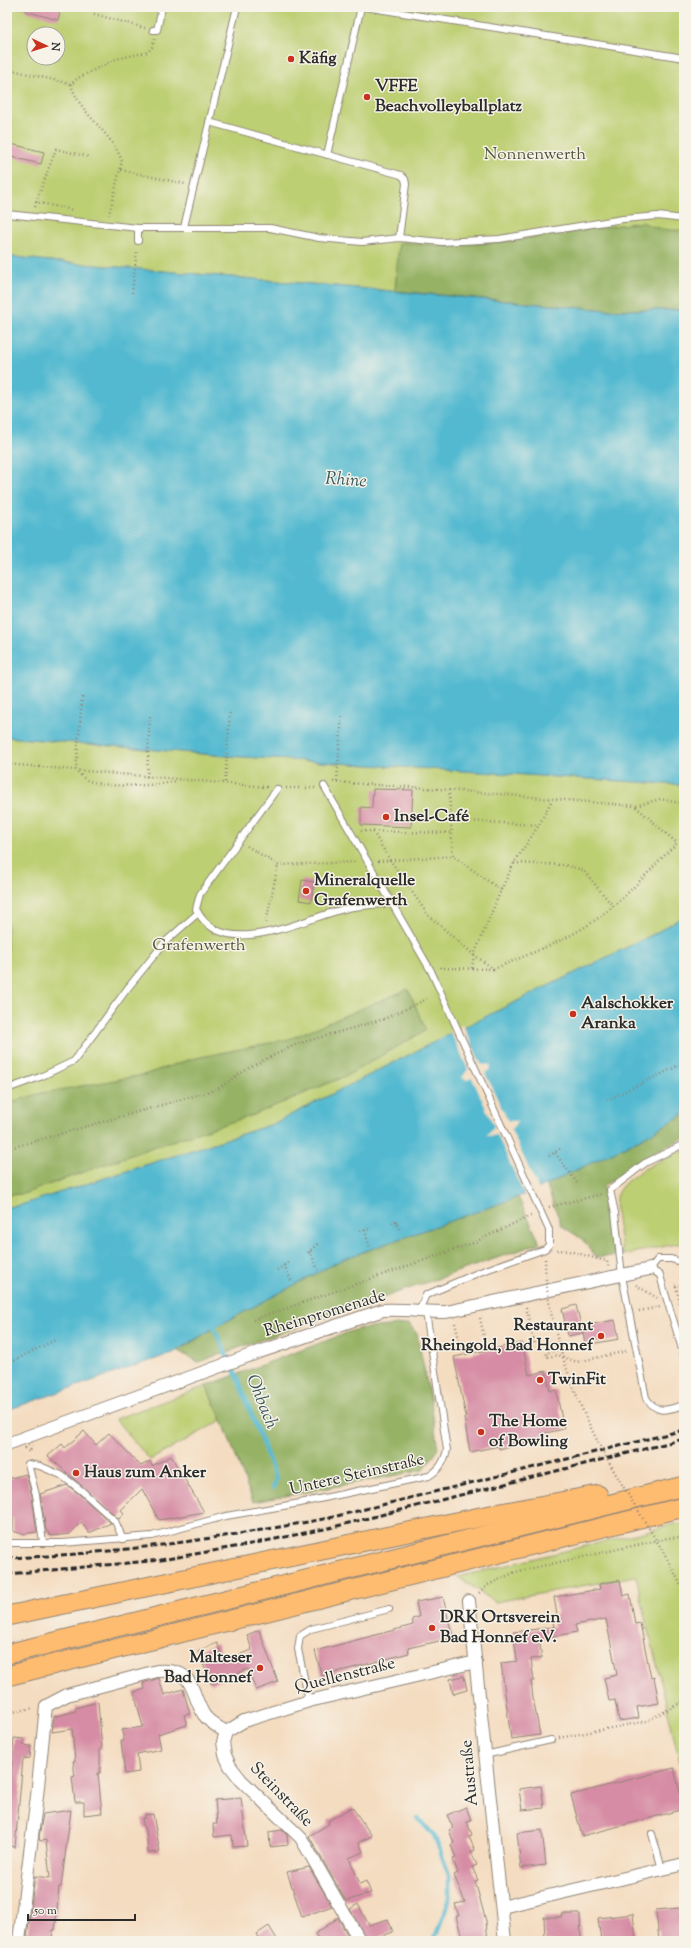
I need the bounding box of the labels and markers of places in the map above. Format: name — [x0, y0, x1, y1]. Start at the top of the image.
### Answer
place label: Käfig — [299, 47, 337, 71]
marker: Käfig — [286, 54, 296, 64]
place label: VFFE Beachvolleyballplatz — [375, 75, 523, 119]
marker: VFFE Beachvolleyballplatz — [362, 92, 372, 102]
place label: Insel-Café — [394, 805, 469, 829]
marker: Insel-Café — [381, 812, 391, 822]
place label: Mineralquelle Grafenwerth — [314, 869, 415, 913]
marker: Mineralquelle Grafenwerth — [301, 886, 311, 896]
place label: Aalschokker Aranka — [581, 992, 674, 1036]
marker: Aalschokker Aranka — [568, 1009, 578, 1019]
place label: Restaurant Rheingold, Bad Honnef — [421, 1314, 594, 1358]
marker: Restaurant Rheingold, Bad Honnef — [596, 1331, 606, 1341]
place label: TwinFit — [548, 1368, 606, 1392]
marker: TwinFit — [535, 1375, 545, 1385]
place label: The Home of Bowling — [489, 1410, 568, 1454]
marker: The Home of Bowling — [476, 1427, 486, 1437]
place label: Haus zum Anker — [84, 1461, 207, 1485]
marker: Haus zum Anker — [71, 1468, 81, 1478]
place label: DRK Ortsverein Bad Honnef e.V. — [440, 1606, 561, 1650]
marker: DRK Ortsverein Bad Honnef e.V. — [427, 1623, 437, 1633]
place label: Malteser Bad Honnef — [164, 1646, 253, 1690]
marker: Malteser Bad Honnef — [255, 1663, 265, 1673]

